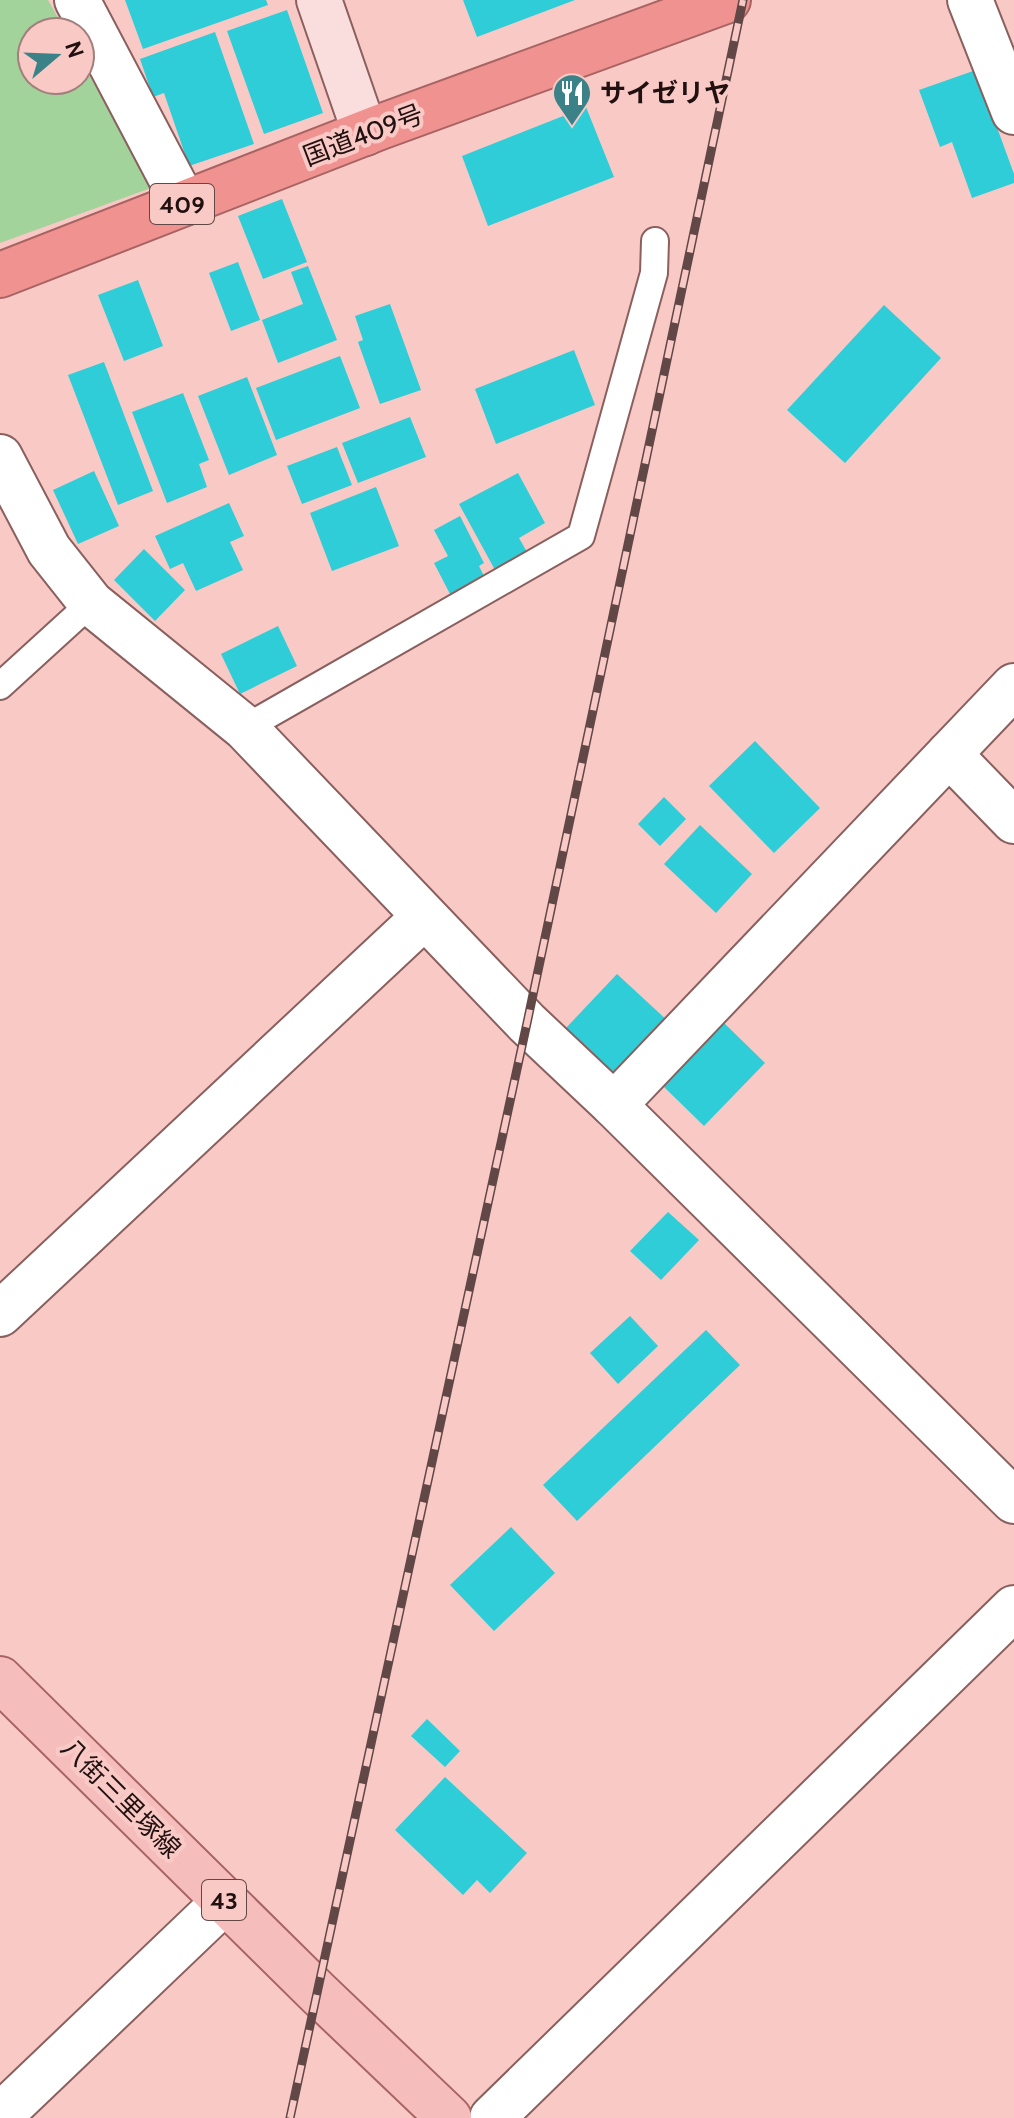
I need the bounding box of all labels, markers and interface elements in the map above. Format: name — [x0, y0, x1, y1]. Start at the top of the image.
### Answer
north arrow — [16, 16, 96, 96]
text: N — [59, 38, 90, 61]
restaurant icon: サイゼリヤ — [551, 72, 593, 127]
place label: サイゼリヤ — [600, 77, 730, 109]
street label: 国道409号 — [298, 97, 428, 173]
road number: 409 — [150, 184, 214, 224]
street label: 八街三里塚線 — [55, 1732, 187, 1864]
road number: 43 — [202, 1880, 246, 1920]

